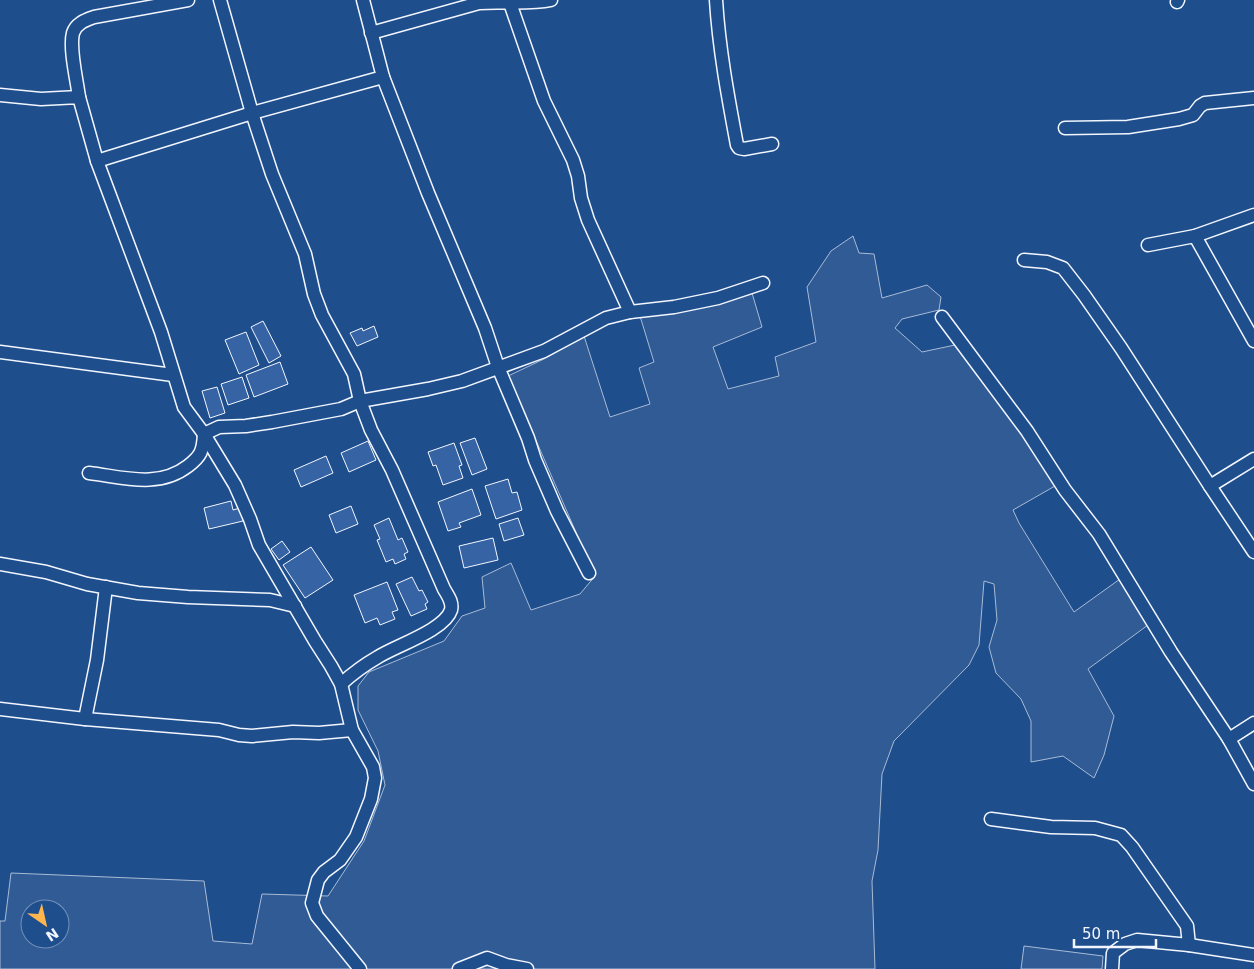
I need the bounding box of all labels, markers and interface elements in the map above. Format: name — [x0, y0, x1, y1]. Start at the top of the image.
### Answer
north arrow — [20, 899, 70, 949]
scale bar — [1074, 916, 1156, 948]
text: N — [43, 925, 62, 945]
text: 50 m — [1082, 925, 1120, 943]

